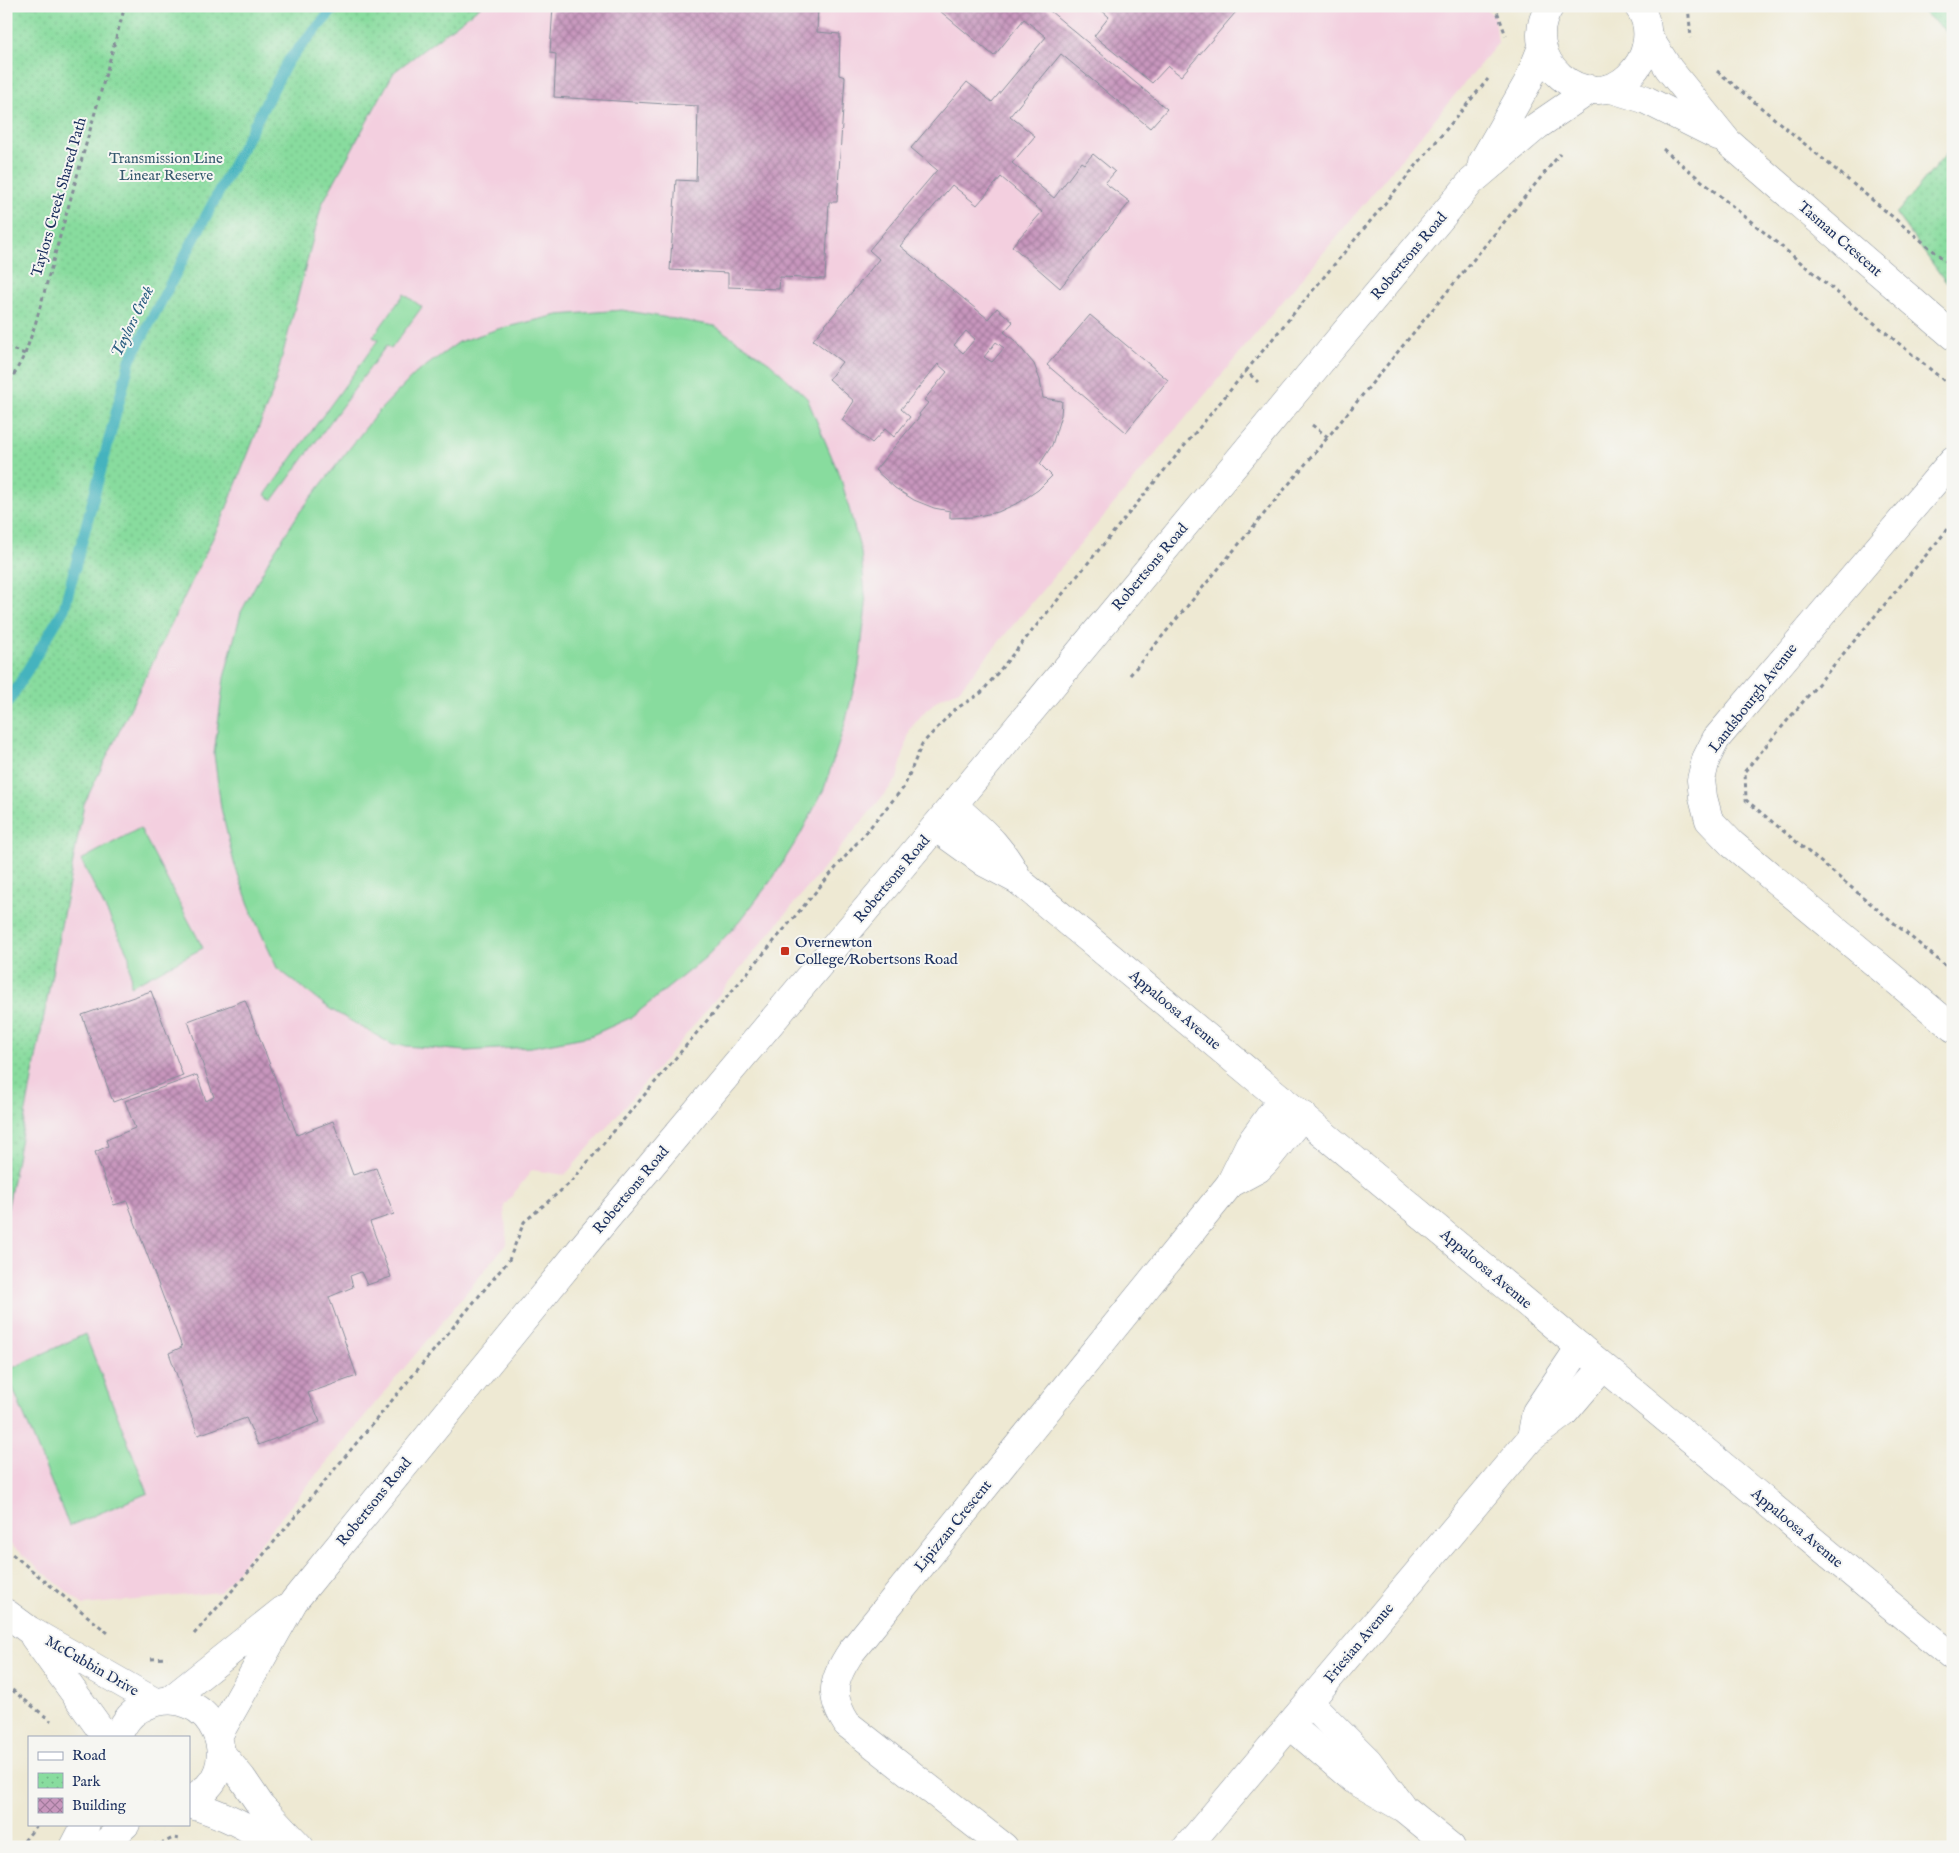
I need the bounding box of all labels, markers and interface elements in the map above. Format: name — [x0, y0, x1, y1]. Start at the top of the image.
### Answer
street label: Taylors Creek Shared Path — [27, 115, 91, 279]
park label: Transmission Line Linear Reserve — [109, 149, 223, 185]
street label: Tasman Crescent — [1794, 197, 1886, 281]
street label: Robertsons Road — [1367, 207, 1452, 304]
water label: Taylors Creek — [107, 283, 159, 361]
street label: Robertsons Road — [1108, 518, 1193, 615]
street label: Landsbourgh Avenue — [1705, 640, 1801, 756]
street label: Robertsons Road — [850, 830, 935, 927]
place label: Overnewton College/Robertsons Road — [795, 933, 959, 969]
marker: Overnewton College/Robertsons Road — [779, 945, 791, 957]
street label: Appaloosa Avenue — [1124, 965, 1225, 1054]
street label: Robertsons Road — [589, 1141, 674, 1238]
street label: Appaloosa Avenue — [1435, 1224, 1536, 1313]
street label: Robertsons Road — [332, 1453, 416, 1550]
street label: Lipizzan Crescent — [910, 1476, 996, 1576]
street label: Appaloosa Avenue — [1746, 1483, 1847, 1572]
street label: Friesian Avenue — [1320, 1599, 1398, 1687]
street label: McCubbin Drive — [42, 1631, 142, 1701]
legend — [28, 1736, 190, 1826]
text: Road — [72, 1746, 107, 1765]
text: Park — [72, 1772, 102, 1791]
text: Building — [72, 1796, 127, 1815]

